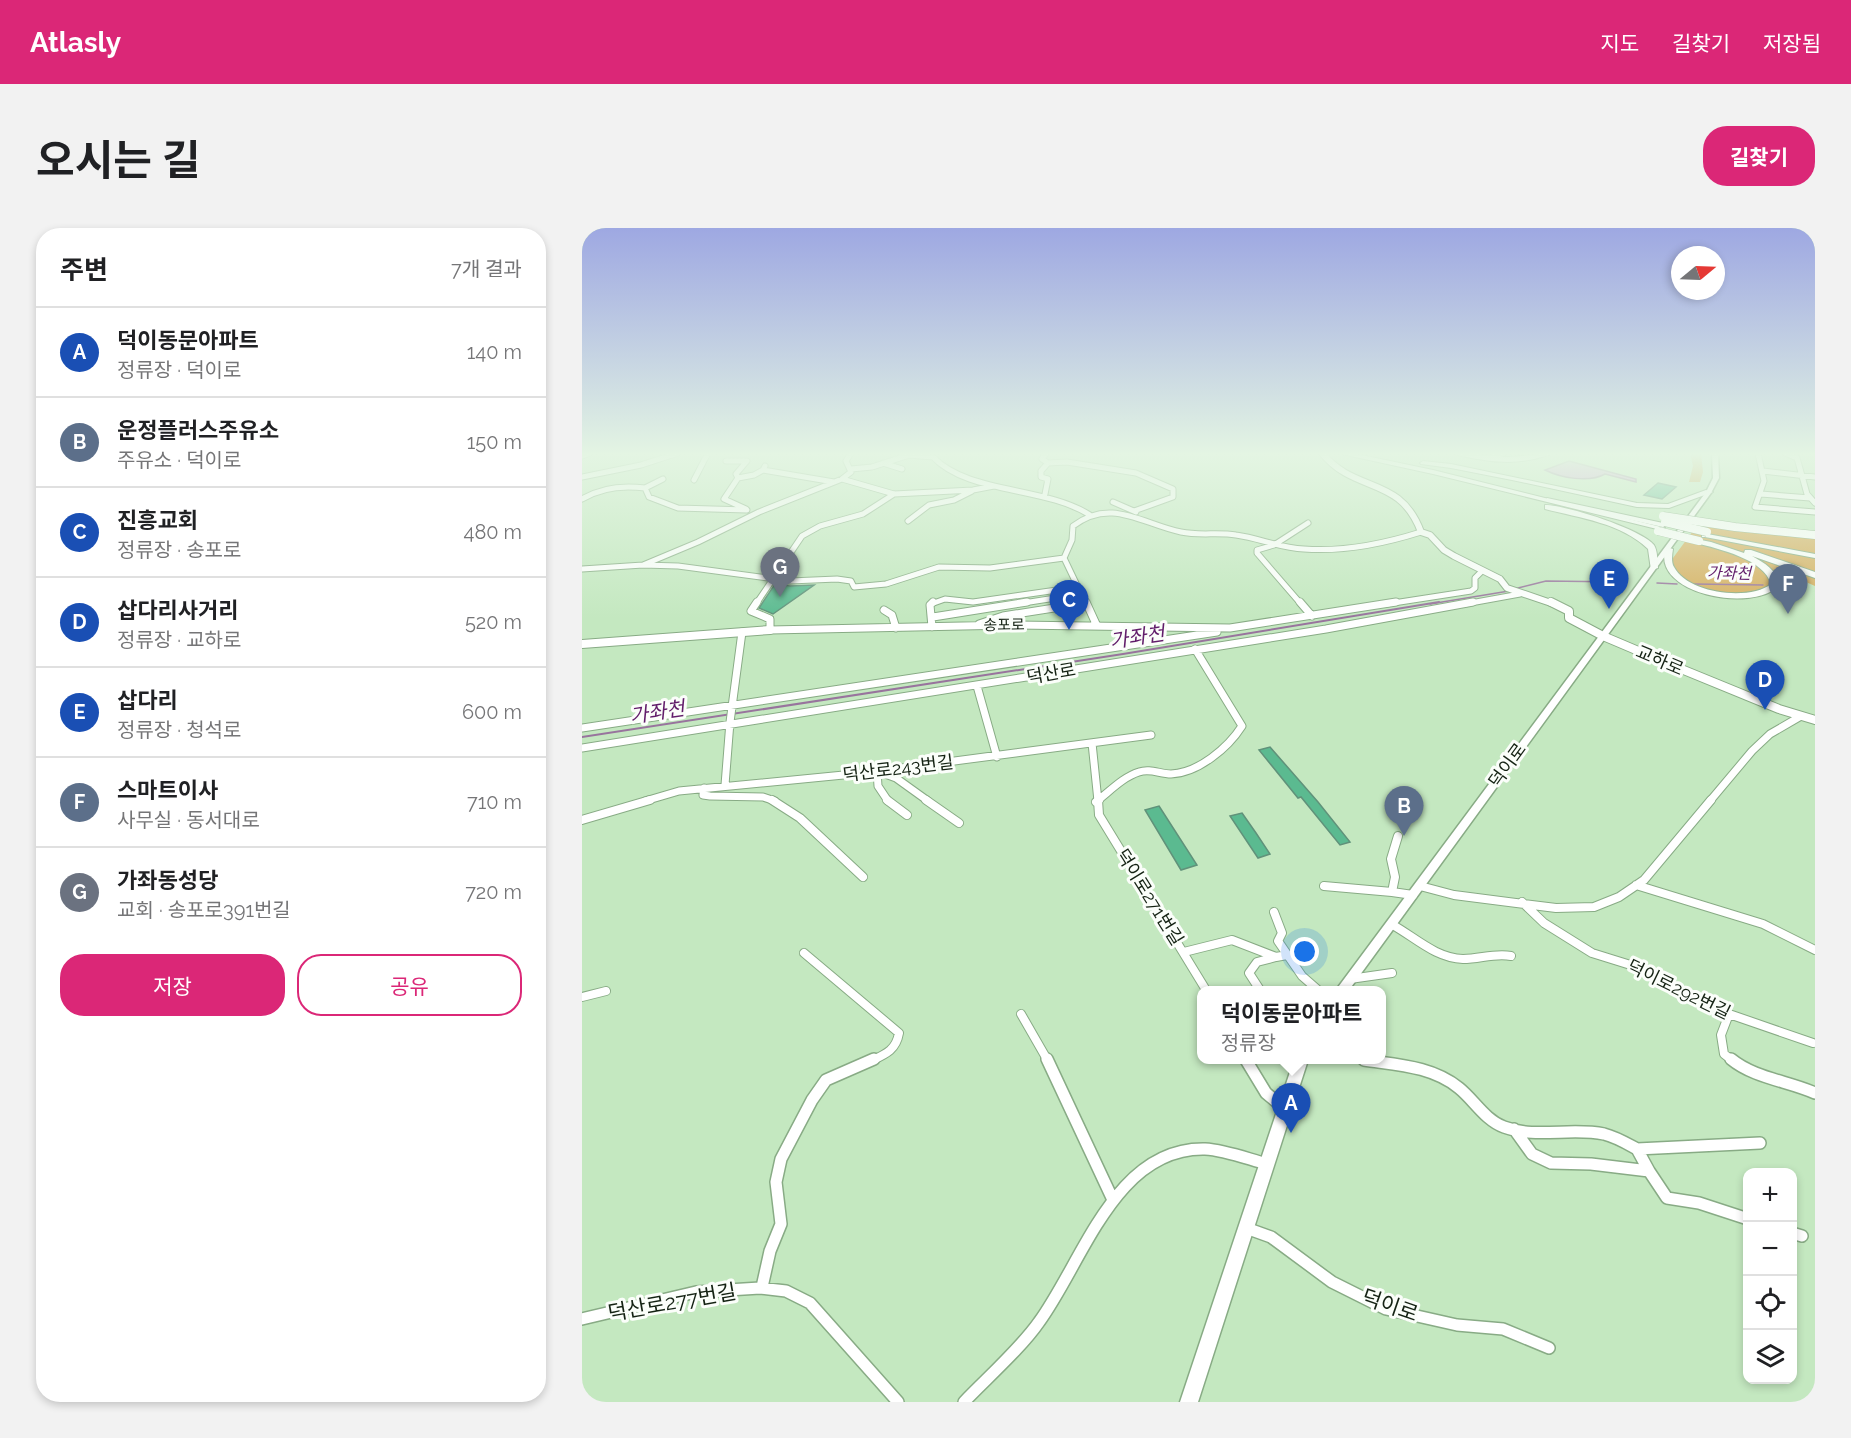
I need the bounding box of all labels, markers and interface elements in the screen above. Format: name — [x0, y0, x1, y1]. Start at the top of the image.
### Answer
text: Atlasly — [30, 26, 121, 59]
text: 지도 — [1600, 31, 1639, 56]
text: 길찾기 — [1672, 31, 1730, 56]
text: 저장됨 — [1763, 31, 1821, 56]
button: 길찾기 — [1703, 126, 1815, 186]
text: 오시는 길 — [36, 136, 201, 185]
north arrow — [1671, 246, 1725, 300]
text: 주변 — [60, 255, 108, 285]
text: 7개 결과 — [451, 257, 522, 281]
text: 덕이동문아파트 — [117, 327, 259, 353]
text: A — [73, 340, 86, 364]
text: 140 m — [467, 340, 522, 364]
text: 정류장 · 덕이로 — [117, 358, 241, 382]
text: 운정플러스주유소 — [117, 417, 279, 443]
text: B — [73, 430, 86, 454]
text: 150 m — [467, 430, 522, 454]
text: 주유소 · 덕이로 — [117, 448, 241, 472]
text: 진흥교회 — [117, 507, 198, 533]
text: C — [73, 520, 86, 544]
text: 480 m — [464, 520, 522, 544]
text: 정류장 · 송포로 — [117, 538, 241, 562]
pin: G — [760, 548, 800, 597]
pin: E — [1590, 560, 1628, 609]
water label: 가좌천 — [1707, 563, 1754, 583]
pin: F — [1768, 564, 1808, 614]
pin: C — [1050, 580, 1088, 630]
text: 삽다리사거리 — [117, 597, 238, 623]
text: D — [72, 610, 87, 634]
text: 520 m — [465, 610, 522, 634]
street label: 송포로 — [983, 616, 1025, 634]
water label: 가좌천 — [1108, 620, 1169, 653]
text: 정류장 · 교하로 — [117, 628, 241, 652]
street label: 교하로 — [1633, 641, 1687, 679]
street label: 덕산로 — [1025, 658, 1077, 688]
pin: D — [1746, 660, 1784, 710]
text: 삽다리 — [117, 687, 178, 713]
water label: 가좌천 — [628, 695, 689, 728]
text: E — [73, 700, 86, 724]
text: 600 m — [462, 700, 522, 724]
text: 정류장 · 청석로 — [117, 718, 241, 742]
street label: 덕이로 — [1484, 739, 1530, 791]
street label: 덕산로243번길 — [841, 751, 955, 785]
text: 스마트이사 — [117, 777, 218, 803]
pin: B — [1384, 786, 1424, 836]
text: F — [74, 790, 85, 814]
text: 710 m — [467, 790, 522, 814]
text: 사무실 · 동서대로 — [117, 808, 260, 832]
street label: 덕이로271번길 — [1112, 845, 1188, 949]
text: 가좌동성당 — [117, 867, 218, 893]
text: G — [72, 880, 87, 904]
text: 720 m — [465, 880, 522, 904]
text: 교회 · 송포로391번길 — [117, 898, 291, 922]
your location — [1290, 937, 1319, 966]
button: 저장 — [60, 954, 285, 1016]
button: 공유 — [297, 954, 522, 1016]
street label: 덕이로292번길 — [1624, 955, 1734, 1023]
popup — [1197, 986, 1386, 1064]
text: 덕이동문아파트 — [1221, 1000, 1362, 1026]
text: 정류장 — [1221, 1031, 1276, 1055]
pin: A — [1272, 1084, 1310, 1133]
map controls — [1743, 1168, 1797, 1384]
button: + — [1743, 1168, 1797, 1222]
button: − — [1743, 1222, 1797, 1276]
button: locate — [1743, 1276, 1797, 1330]
street label: 덕산로277번길 — [606, 1278, 738, 1326]
street label: 덕이로 — [1359, 1284, 1421, 1326]
button: layers — [1743, 1330, 1797, 1384]

